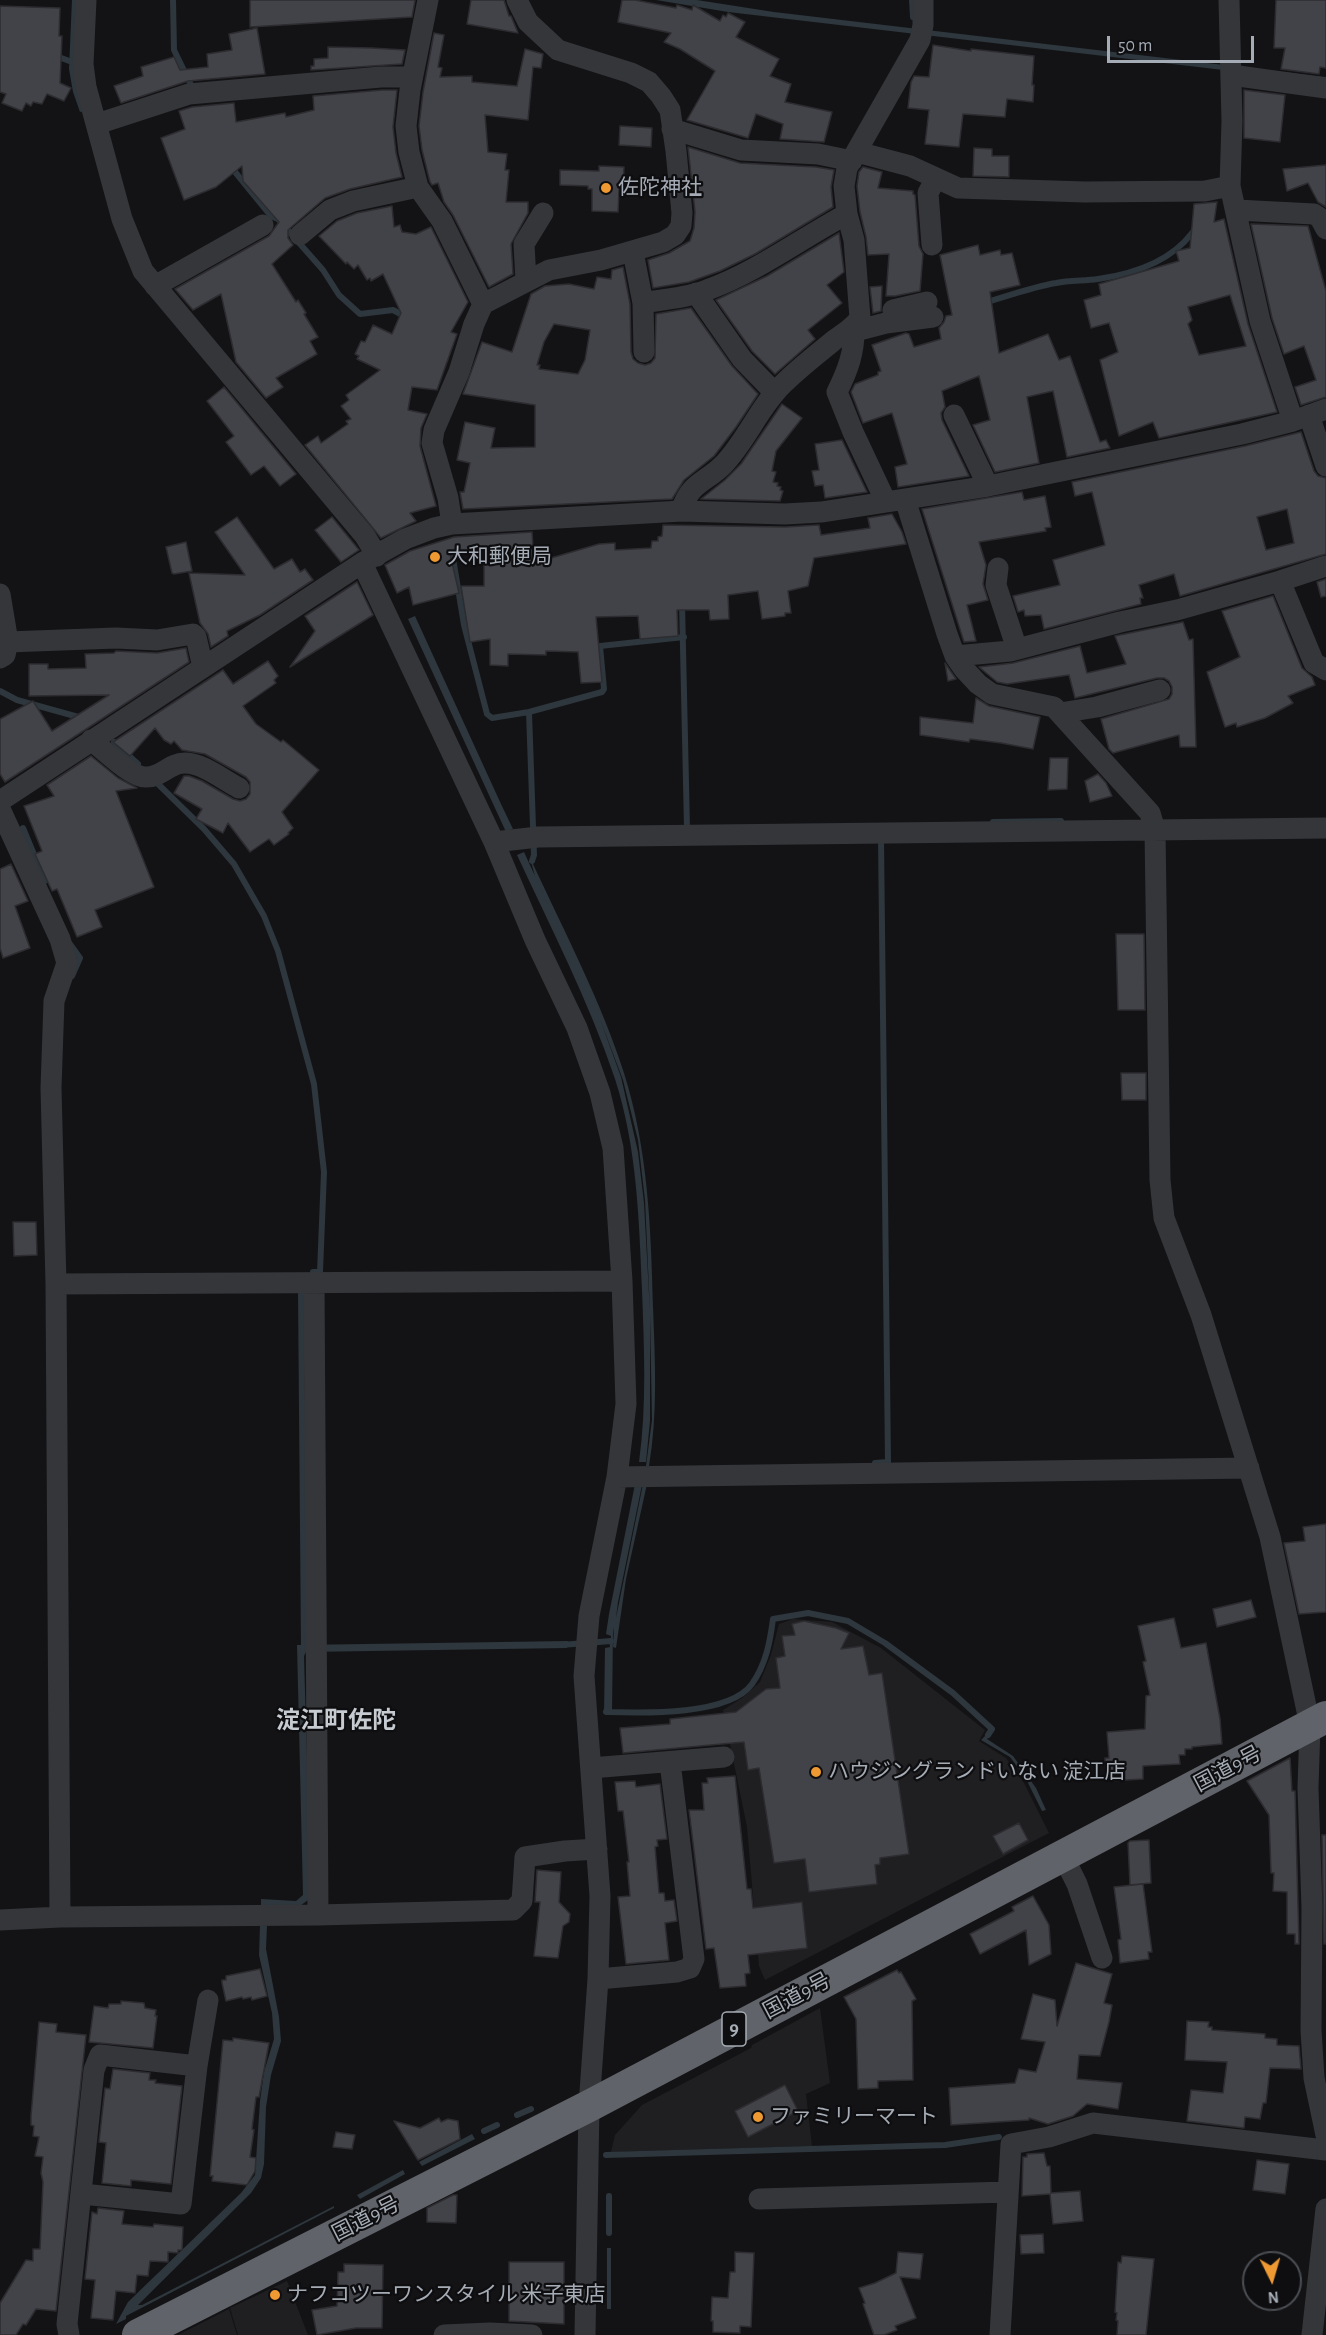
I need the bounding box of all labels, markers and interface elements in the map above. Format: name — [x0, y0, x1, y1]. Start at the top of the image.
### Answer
scale bar — [1110, 24, 1257, 62]
text: 50 m — [1118, 37, 1152, 55]
place label: 佐陀神社 — [618, 175, 702, 201]
marker: 佐陀神社 — [599, 181, 613, 195]
place label: 大和郵便局 — [447, 544, 552, 570]
marker: 大和郵便局 — [428, 550, 442, 564]
district label: 淀江町佐陀 — [276, 1707, 396, 1735]
street label: 国道9号 — [1190, 1741, 1266, 1797]
place label: ハウジングランドいない 淀江店 — [828, 1759, 1125, 1785]
marker: ハウジングランドいない 淀江店 — [809, 1765, 823, 1779]
street label: 国道9号 — [759, 1968, 835, 2024]
road number: 9 — [722, 2012, 746, 2046]
place label: ファミリーマート — [770, 2104, 938, 2130]
marker: ファミリーマート — [751, 2110, 765, 2124]
street label: 国道9号 — [328, 2191, 404, 2247]
north arrow — [1242, 2251, 1302, 2311]
place label: ナフコツーワンスタイル 米子東店 — [287, 2282, 605, 2308]
marker: ナフコツーワンスタイル 米子東店 — [268, 2288, 282, 2302]
text: N — [1267, 2288, 1280, 2305]

